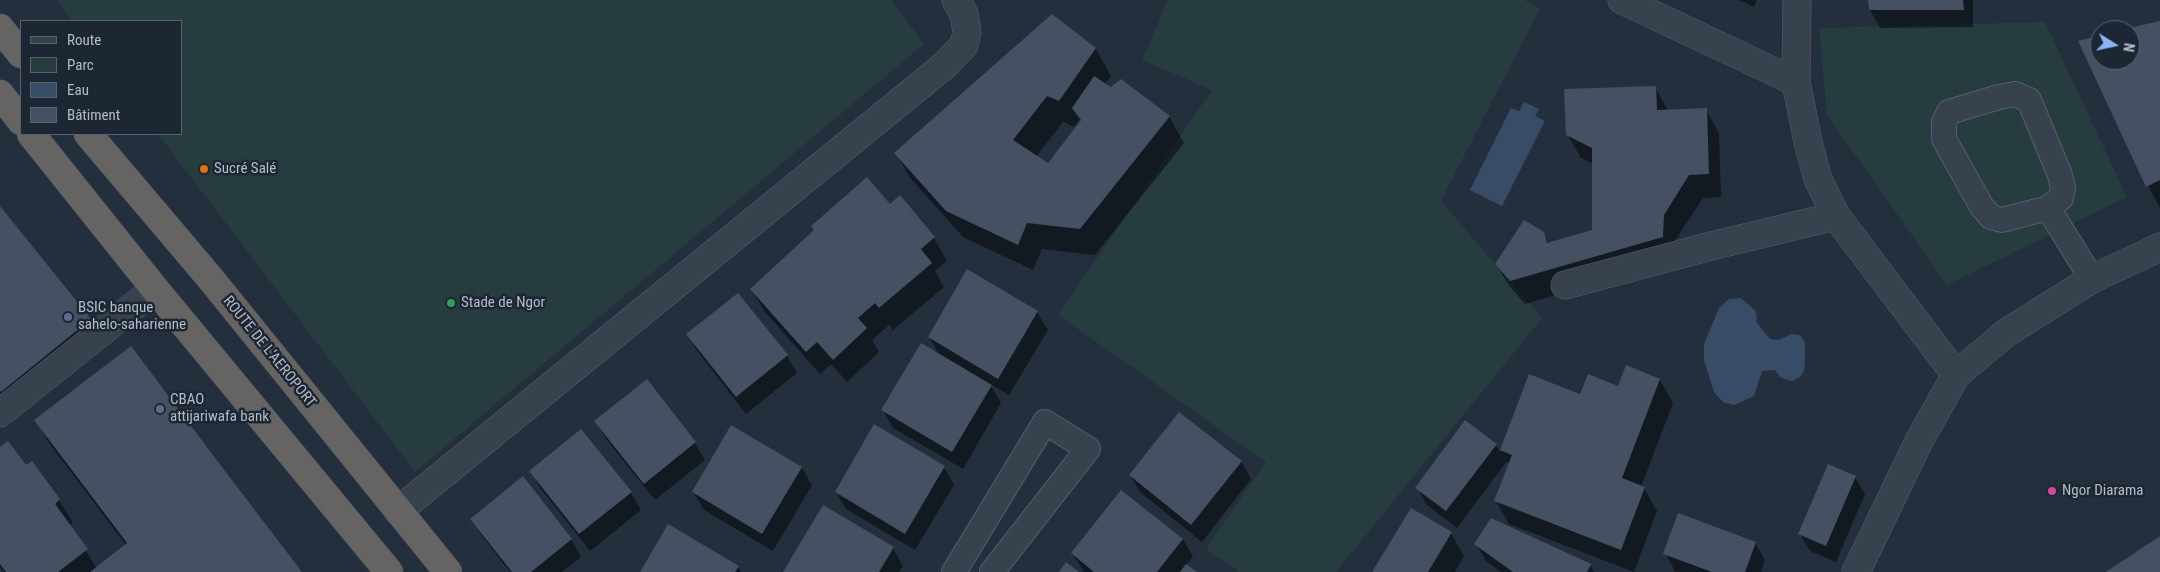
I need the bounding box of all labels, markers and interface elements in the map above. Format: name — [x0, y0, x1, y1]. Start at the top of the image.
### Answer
legend — [20, 20, 182, 135]
north arrow — [2090, 20, 2140, 70]
text: Route — [67, 31, 101, 49]
text: N — [2120, 42, 2137, 53]
text: Parc — [67, 56, 94, 74]
text: Eau — [67, 81, 89, 99]
text: Bâtiment — [67, 106, 120, 124]
place label: Sucré Salé — [214, 160, 276, 178]
marker: Sucré Salé — [198, 163, 210, 175]
street label: ROUTE DE L'AEROPORT — [219, 293, 319, 411]
place label: Stade de Ngor — [461, 294, 545, 312]
marker: Stade de Ngor — [445, 297, 457, 309]
place label: BSIC banque sahelo-saharienne — [78, 299, 186, 334]
marker: BSIC banque sahelo-saharienne — [62, 311, 74, 323]
place label: CBAO attijariwafa bank — [170, 391, 269, 426]
marker: CBAO attijariwafa bank — [154, 403, 166, 415]
place label: Ngor Diarama — [2062, 482, 2143, 500]
marker: Ngor Diarama — [2046, 485, 2058, 497]

